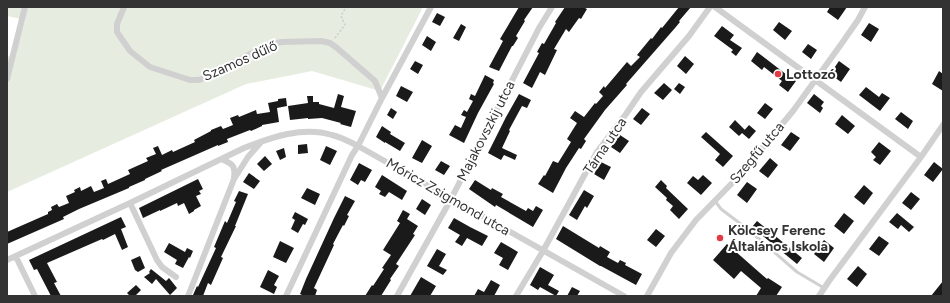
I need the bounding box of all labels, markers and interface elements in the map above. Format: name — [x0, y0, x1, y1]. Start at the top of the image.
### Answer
street label: Szamos dűlő — [200, 37, 280, 85]
place label: Lottozó — [786, 66, 836, 83]
marker: Lottozó — [773, 69, 783, 79]
street label: Majakovszkij utca — [453, 78, 519, 184]
street label: Tárna utca — [580, 114, 630, 178]
street label: Szegfű utca — [726, 119, 788, 187]
street label: Móricz Zsigmond utca — [383, 155, 513, 239]
place label: Kölcsey Ferenc Általános Iskola — [728, 222, 828, 255]
marker: Kölcsey Ferenc Általános Iskola — [715, 233, 725, 243]

